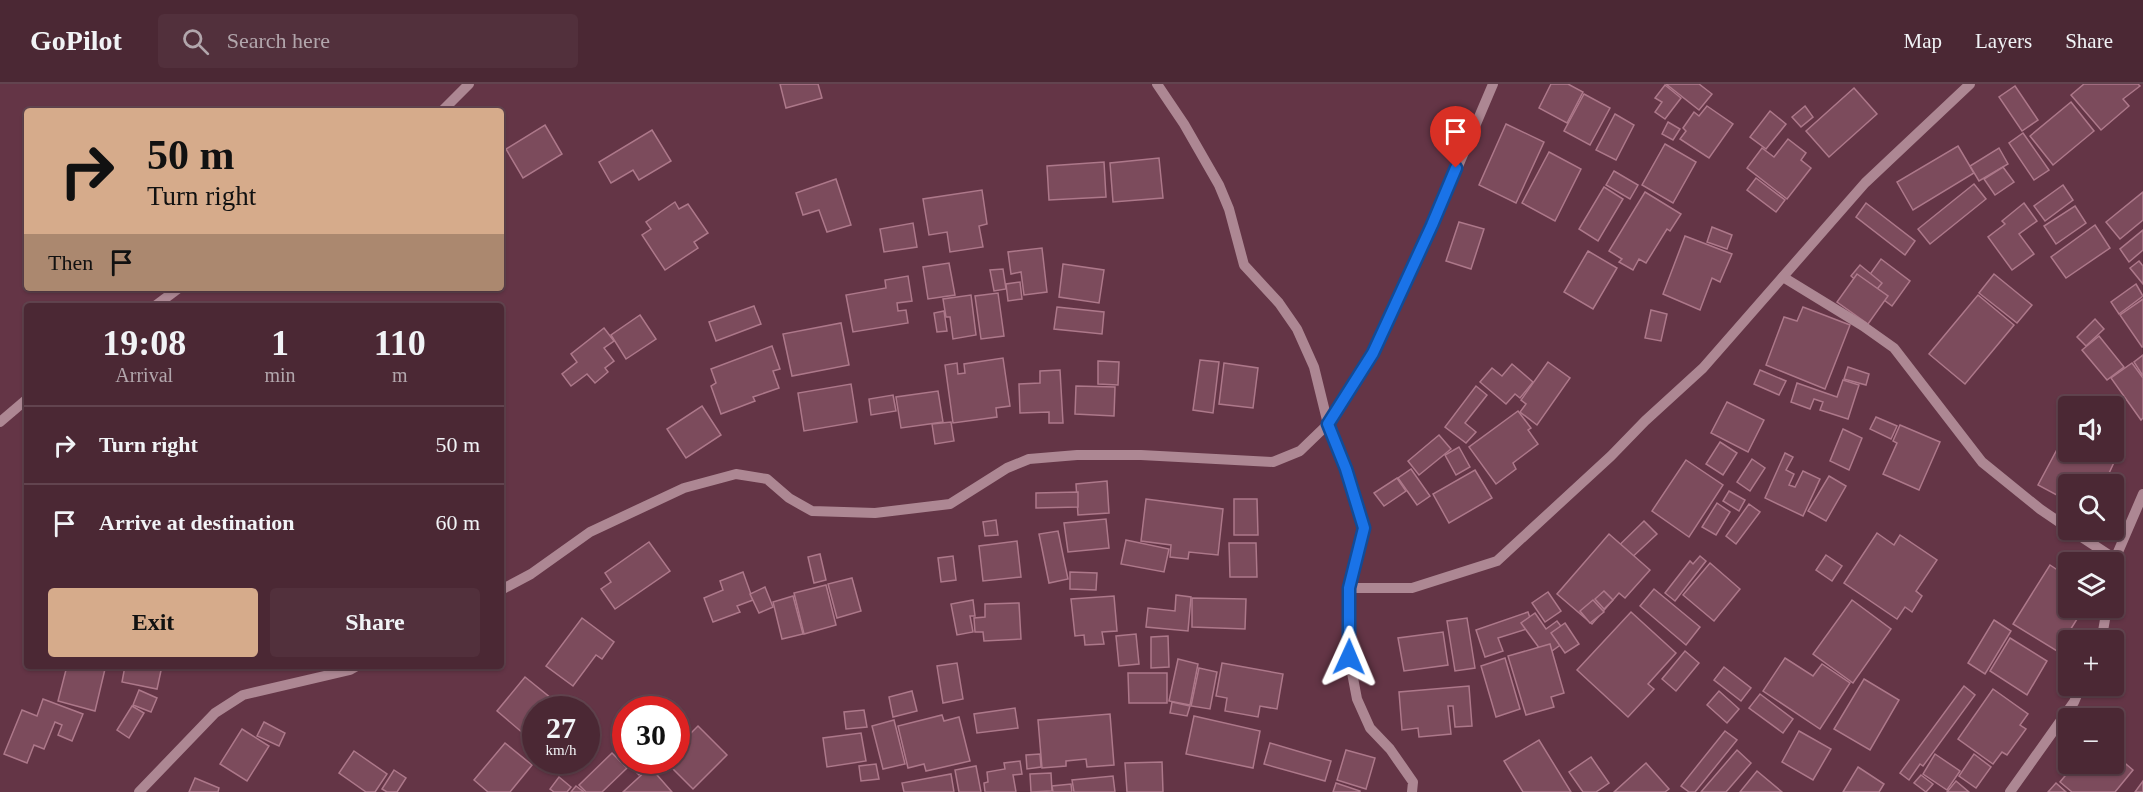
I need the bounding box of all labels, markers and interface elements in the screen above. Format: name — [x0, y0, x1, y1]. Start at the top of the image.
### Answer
search box — [158, 14, 578, 68]
text: GoPilot — [30, 25, 122, 56]
icon: search — [179, 25, 212, 58]
text: Search here — [227, 28, 330, 53]
text: Map — [1904, 29, 1942, 53]
text: Layers — [1975, 29, 2032, 53]
text: Share — [2065, 29, 2113, 53]
pin — [1430, 106, 1481, 168]
icon: arrive — [1439, 115, 1472, 148]
icon: right — [48, 132, 126, 210]
text: 50 m — [147, 132, 235, 178]
text: Turn right — [147, 181, 256, 211]
icon: arrive — [105, 246, 138, 279]
text: Then — [48, 250, 93, 275]
text: 19:08 — [102, 323, 186, 363]
text: 1 — [271, 323, 289, 363]
text: 110 — [374, 323, 426, 363]
text: Arrival — [115, 364, 173, 386]
text: min — [264, 364, 296, 386]
text: m — [392, 364, 408, 386]
map controls — [2058, 396, 2124, 774]
button: sound — [2058, 396, 2124, 462]
icon: right — [48, 429, 81, 462]
text: Turn right — [99, 432, 198, 457]
text: 50 m — [435, 432, 480, 457]
button: search — [2058, 474, 2124, 540]
icon: arrive — [48, 507, 81, 540]
text: Arrive at destination — [99, 510, 295, 535]
text: 60 m — [435, 510, 480, 535]
button: layers — [2058, 552, 2124, 618]
button: Exit — [48, 588, 258, 657]
button: Share — [270, 588, 480, 657]
position arrow — [1317, 625, 1381, 689]
button: + — [2058, 630, 2124, 696]
speed limit sign: 30 — [612, 696, 690, 774]
button: − — [2058, 708, 2124, 774]
text: 27 — [546, 711, 576, 744]
text: km/h — [546, 742, 576, 758]

